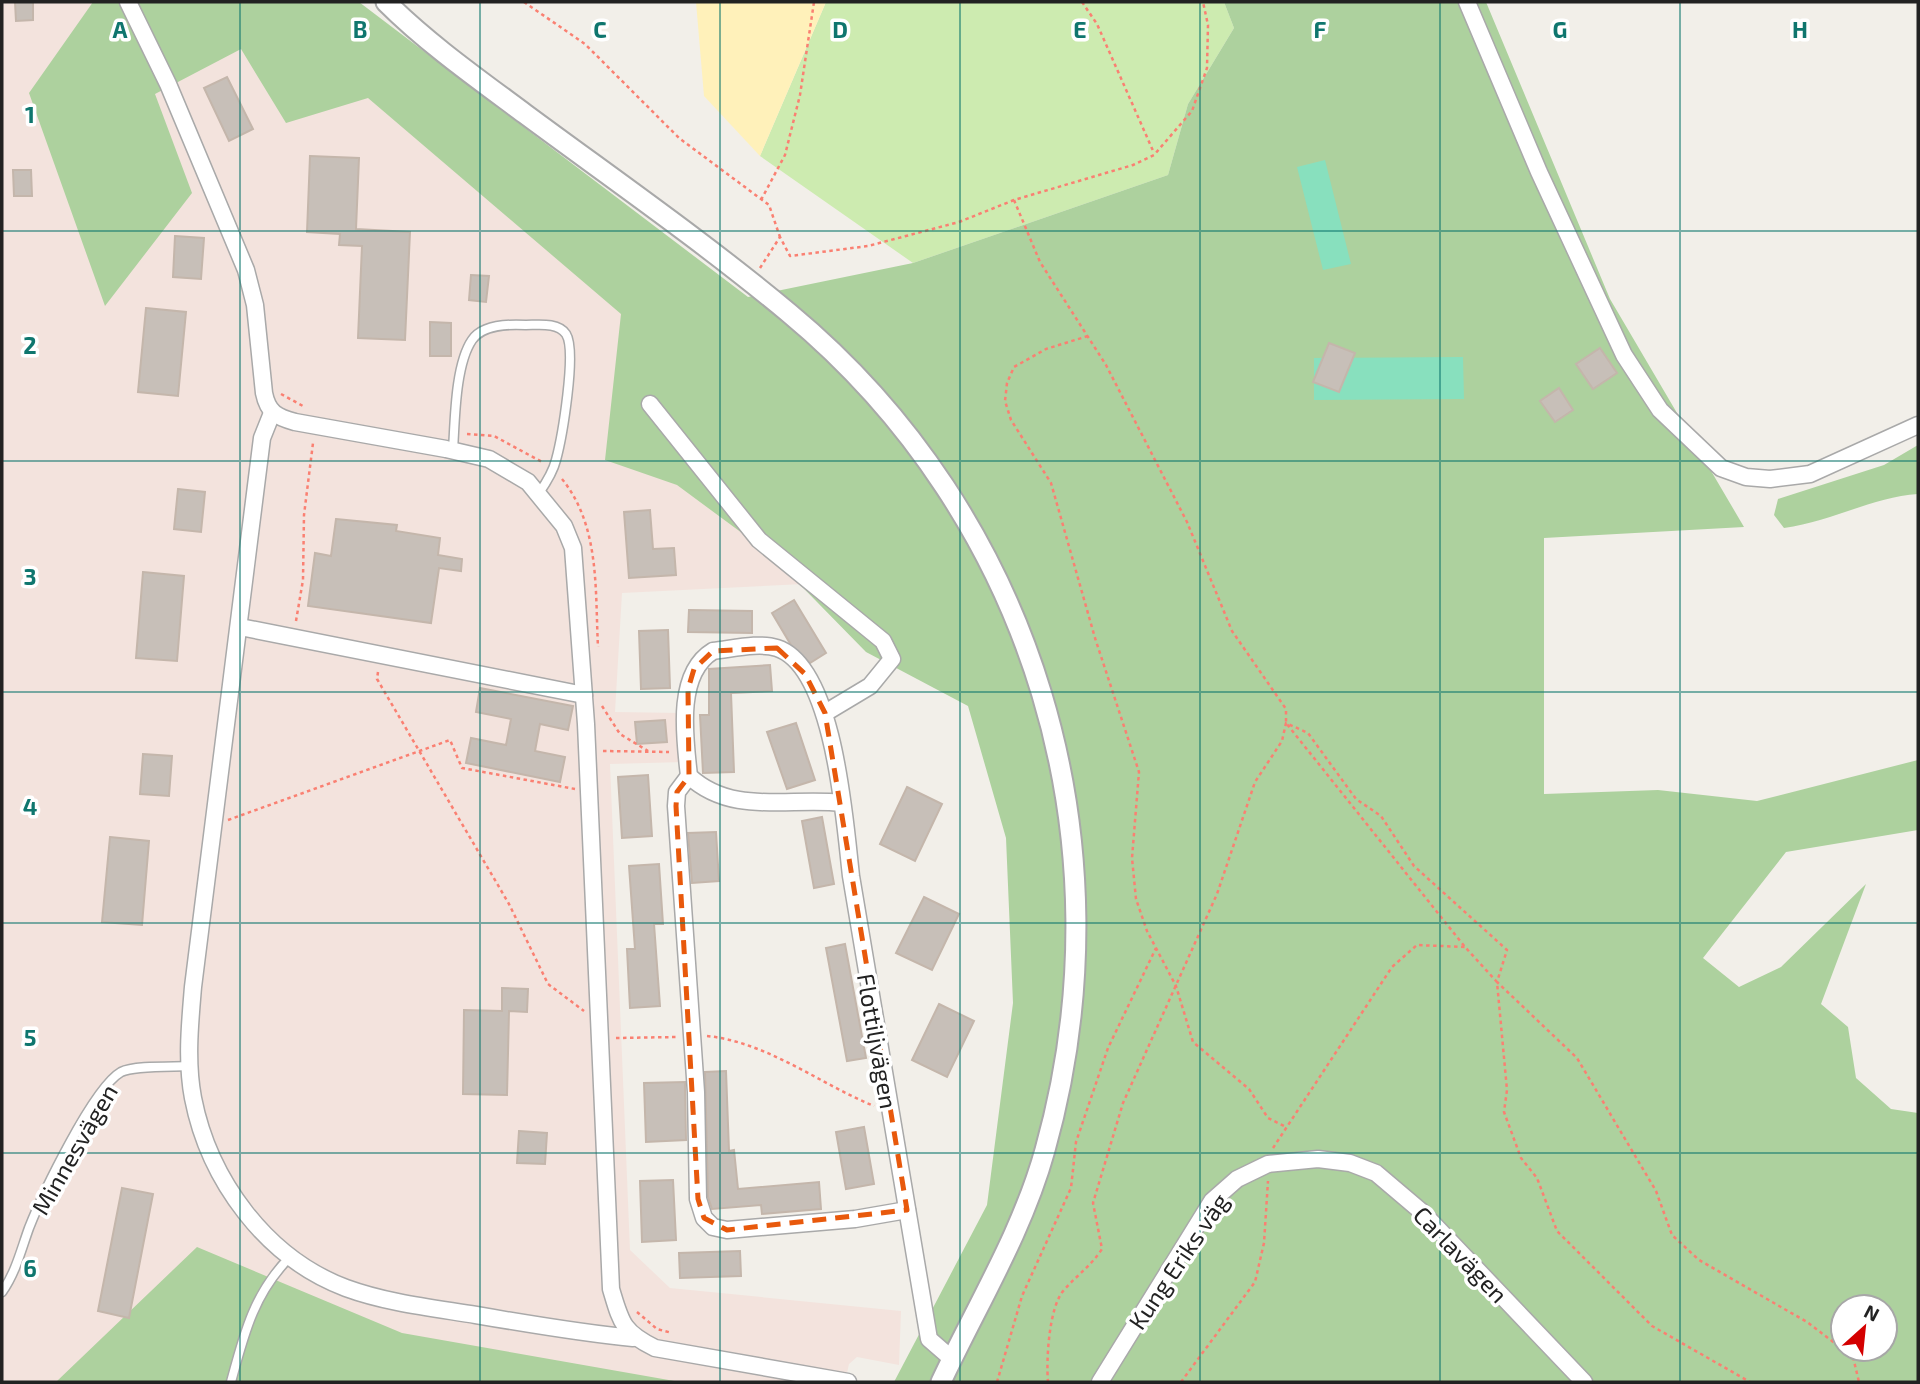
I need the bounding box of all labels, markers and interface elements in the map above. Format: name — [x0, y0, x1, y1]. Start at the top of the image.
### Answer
text: A — [112, 15, 128, 43]
text: B — [353, 15, 367, 43]
text: C — [593, 15, 607, 43]
text: D — [832, 15, 848, 43]
text: E — [1073, 15, 1087, 43]
text: F — [1314, 15, 1327, 43]
text: G — [1553, 15, 1567, 43]
text: H — [1792, 15, 1808, 43]
text: 1 — [25, 100, 35, 128]
text: 2 — [23, 331, 37, 359]
text: 3 — [23, 562, 37, 590]
text: 4 — [23, 792, 37, 820]
street label: Flottiljvägen — [852, 971, 904, 1111]
text: 5 — [24, 1023, 36, 1051]
street label: Minnesvägen — [25, 1079, 123, 1219]
street label: Kung Eriks väg — [1122, 1187, 1234, 1335]
street label: Carlavägen — [1408, 1200, 1514, 1308]
text: 6 — [23, 1254, 37, 1282]
north arrow — [1829, 1293, 1899, 1363]
text: N — [1861, 1299, 1883, 1326]

